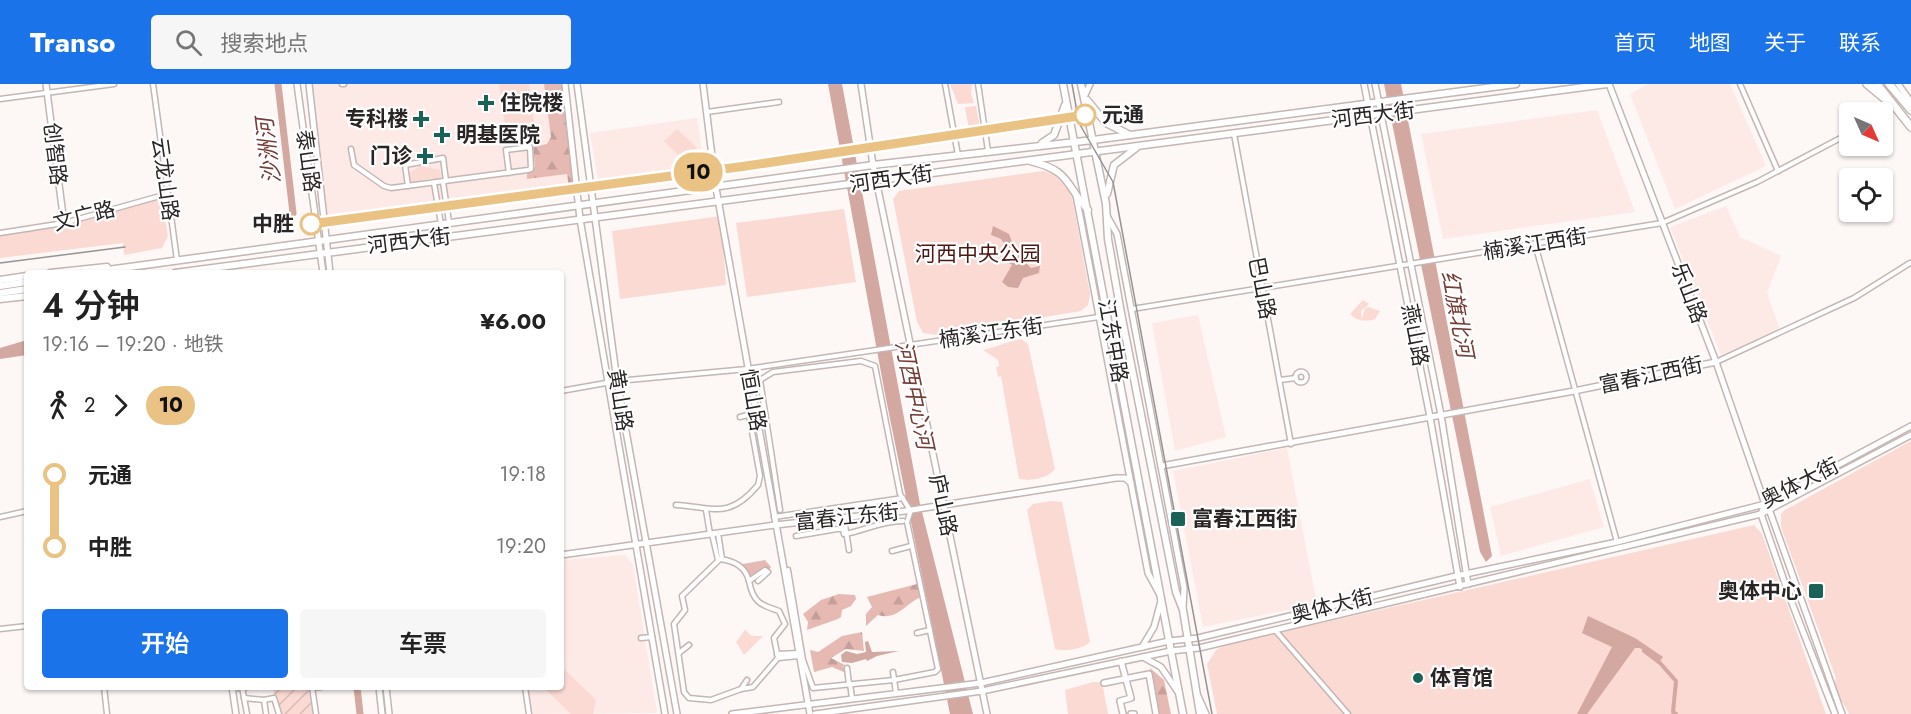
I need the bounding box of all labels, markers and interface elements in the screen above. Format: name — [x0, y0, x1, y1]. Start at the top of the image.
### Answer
search box — [151, 15, 571, 69]
text: Transo — [30, 22, 115, 63]
icon: search — [172, 26, 205, 59]
text: 搜索地点 — [220, 27, 308, 59]
text: 首页 — [1614, 28, 1656, 58]
text: 地图 — [1689, 28, 1731, 58]
text: 关于 — [1764, 28, 1806, 58]
text: 联系 — [1839, 28, 1881, 58]
place label: 住院楼 — [500, 88, 563, 118]
marker: 住院楼 — [477, 94, 495, 112]
street label: 河西大街 — [1329, 95, 1417, 135]
place label: 元通 — [1102, 100, 1144, 130]
north arrow — [1839, 102, 1893, 156]
map controls — [1839, 102, 1893, 222]
place label: 专科楼 — [345, 104, 408, 134]
marker: 元通 — [1074, 104, 1096, 126]
marker: 专科楼 — [412, 110, 430, 128]
water label: 沙洲河 — [248, 112, 288, 186]
place label: 明基医院 — [456, 120, 540, 150]
street label: 创智路 — [36, 121, 74, 187]
marker: 明基医院 — [433, 126, 451, 144]
street label: 泰山路 — [289, 128, 327, 194]
street label: 云龙山路 — [144, 135, 186, 223]
place label: 门诊 — [370, 141, 413, 171]
marker: 门诊 — [416, 147, 434, 165]
line badge: 10 — [671, 152, 725, 191]
text: 10 — [686, 157, 710, 187]
street label: 河西大街 — [847, 158, 935, 200]
button: locate — [1839, 168, 1893, 222]
street label: 文广路 — [50, 194, 118, 238]
place label: 中胜 — [252, 209, 294, 239]
marker: 中胜 — [300, 213, 322, 235]
street label: 河西大街 — [365, 221, 453, 261]
street label: 楠溪江西街 — [1481, 221, 1589, 267]
park label: 河西中央公园 — [915, 239, 1041, 269]
street label: 巴山路 — [1241, 254, 1283, 322]
street label: 乐山路 — [1664, 258, 1714, 328]
water label: 红旗北河 — [1434, 268, 1483, 364]
text: 4 分钟 — [42, 282, 140, 329]
street label: 江东中路 — [1091, 297, 1135, 385]
street label: 燕山路 — [1394, 301, 1436, 369]
text: ¥6.00 — [480, 305, 546, 337]
street label: 楠溪江东街 — [937, 311, 1045, 355]
text: 19:16 – 19:20 · 地铁 — [42, 330, 224, 359]
water label: 河西中心河 — [888, 338, 943, 456]
street label: 富春江西街 — [1597, 349, 1705, 401]
street label: 恒山路 — [733, 366, 773, 434]
street label: 黄山路 — [600, 367, 640, 433]
icon: walk — [42, 389, 75, 422]
icon: forward — [104, 389, 137, 422]
text: 10 — [158, 390, 183, 420]
text: 2 — [84, 391, 95, 420]
street label: 奥体大街 — [1756, 451, 1844, 515]
text: 元通 — [88, 459, 132, 491]
text: 19:18 — [500, 460, 546, 489]
street label: 庐山路 — [922, 471, 964, 539]
street label: 富春江东街 — [793, 497, 901, 537]
place label: 富春江西街 — [1192, 504, 1297, 534]
marker: 富春江西街 — [1169, 510, 1187, 528]
text: 中胜 — [88, 531, 132, 563]
text: 19:20 — [496, 532, 546, 561]
place label: 奥体中心 — [1718, 576, 1802, 606]
street label: 奥体大街 — [1288, 581, 1376, 631]
marker: 奥体中心 — [1807, 582, 1825, 600]
button: 开始 — [42, 609, 288, 678]
button: 车票 — [300, 609, 546, 678]
place label: 体育馆 — [1430, 663, 1493, 693]
marker: 体育馆 — [1411, 671, 1425, 685]

